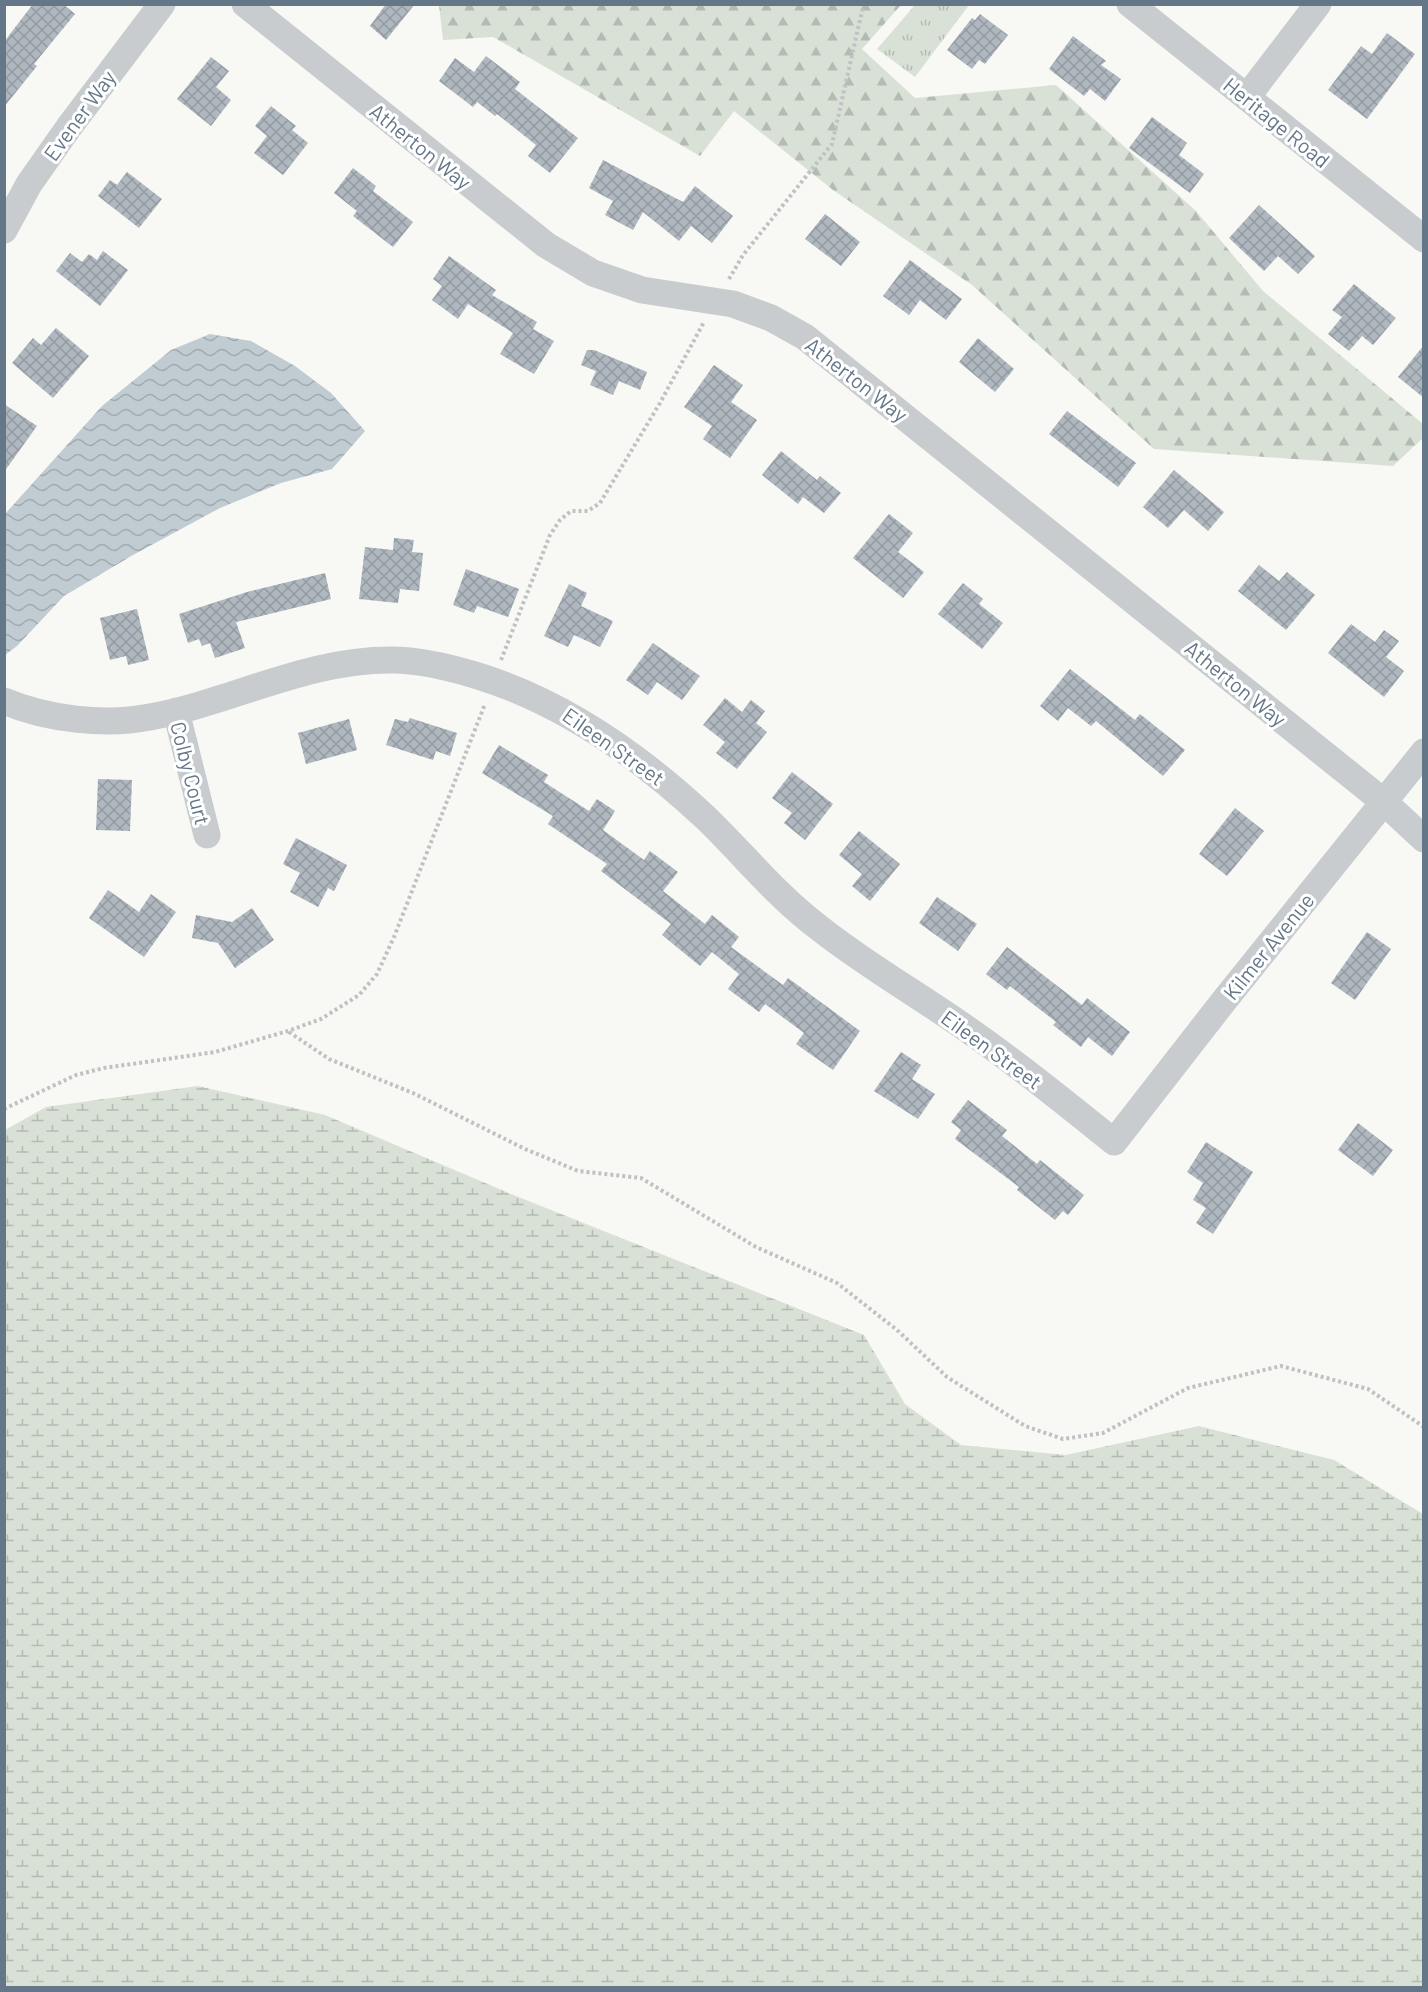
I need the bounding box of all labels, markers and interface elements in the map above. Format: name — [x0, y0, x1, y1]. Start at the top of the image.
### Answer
street label: Evener Way — [38, 65, 120, 165]
street label: Heritage Road — [1219, 72, 1335, 172]
street label: Atherton Way — [366, 98, 477, 194]
street label: Atherton Way — [801, 331, 913, 427]
street label: Atherton Way — [1181, 635, 1292, 731]
street label: Eileen Street — [558, 702, 670, 790]
street label: Colby Court — [166, 719, 216, 827]
street label: Kilmer Avenue — [1217, 888, 1319, 1004]
street label: Eileen Street — [937, 1004, 1047, 1094]

